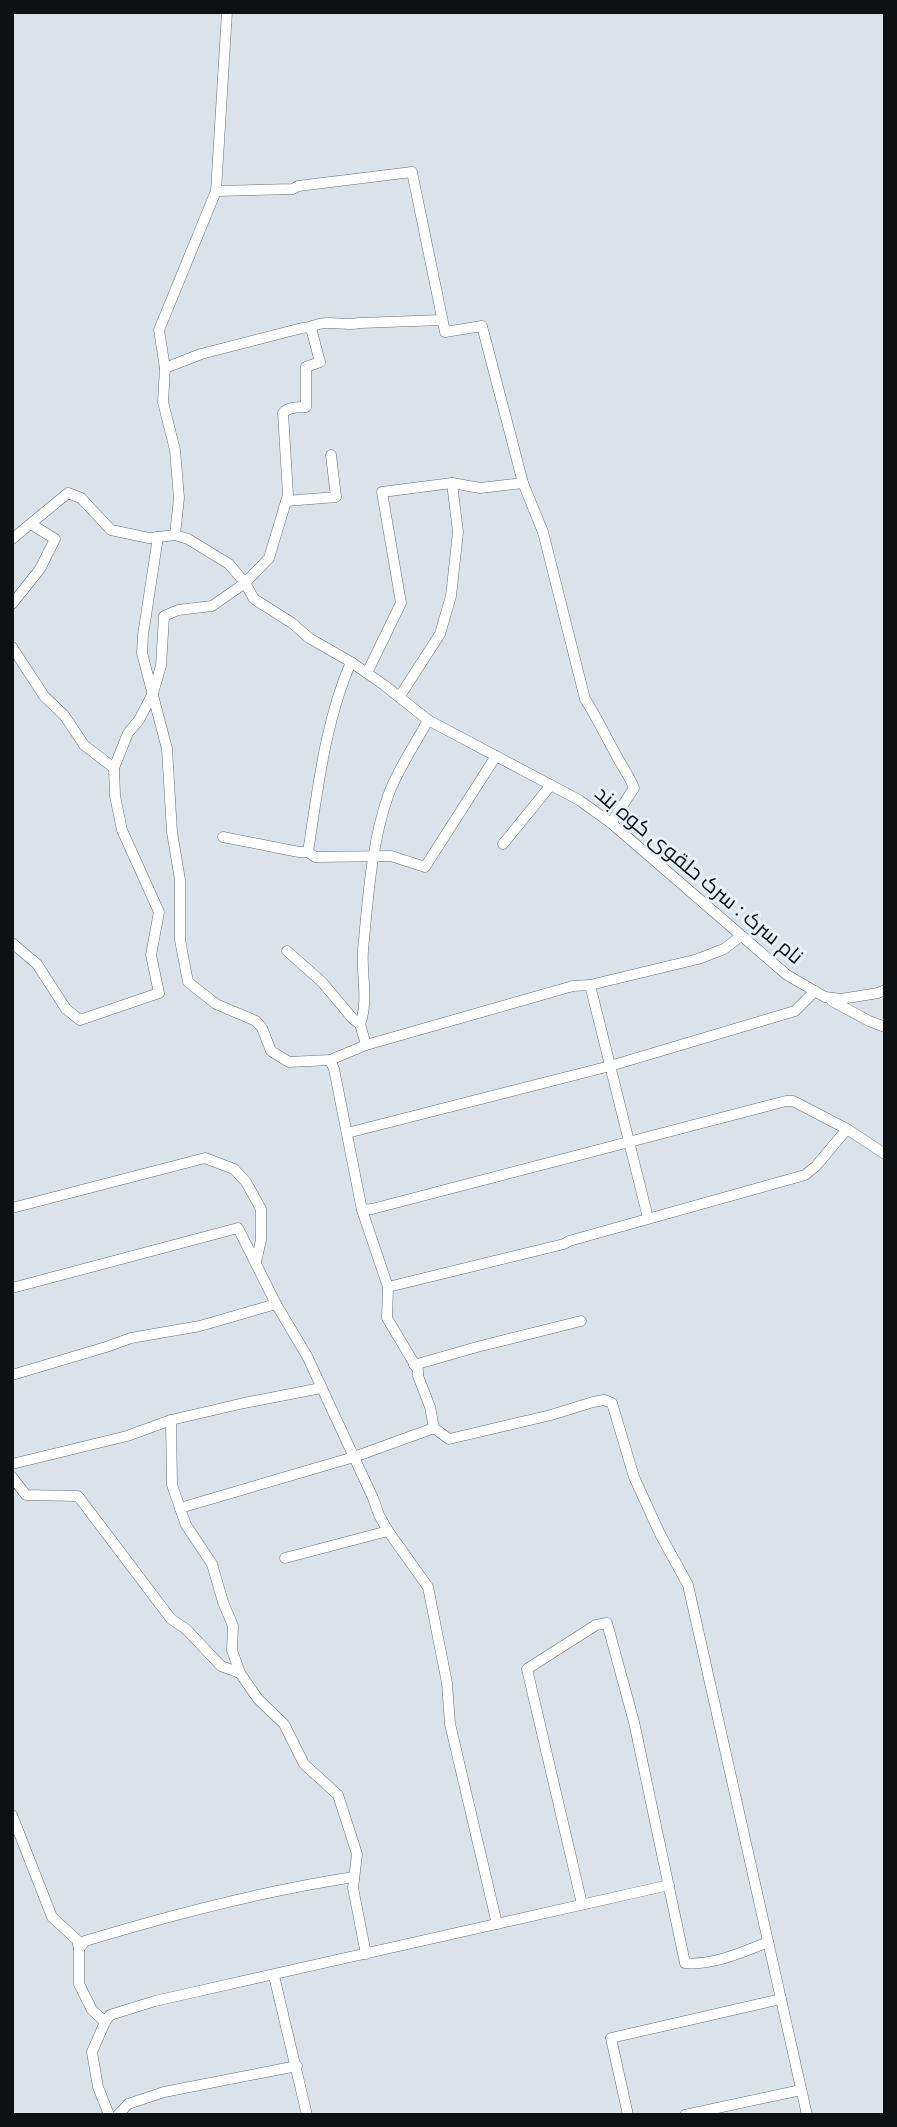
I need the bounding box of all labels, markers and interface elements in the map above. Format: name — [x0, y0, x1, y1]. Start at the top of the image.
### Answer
street label: نام سرک : سرک حلقوی کوه بند — [589, 780, 808, 971]

